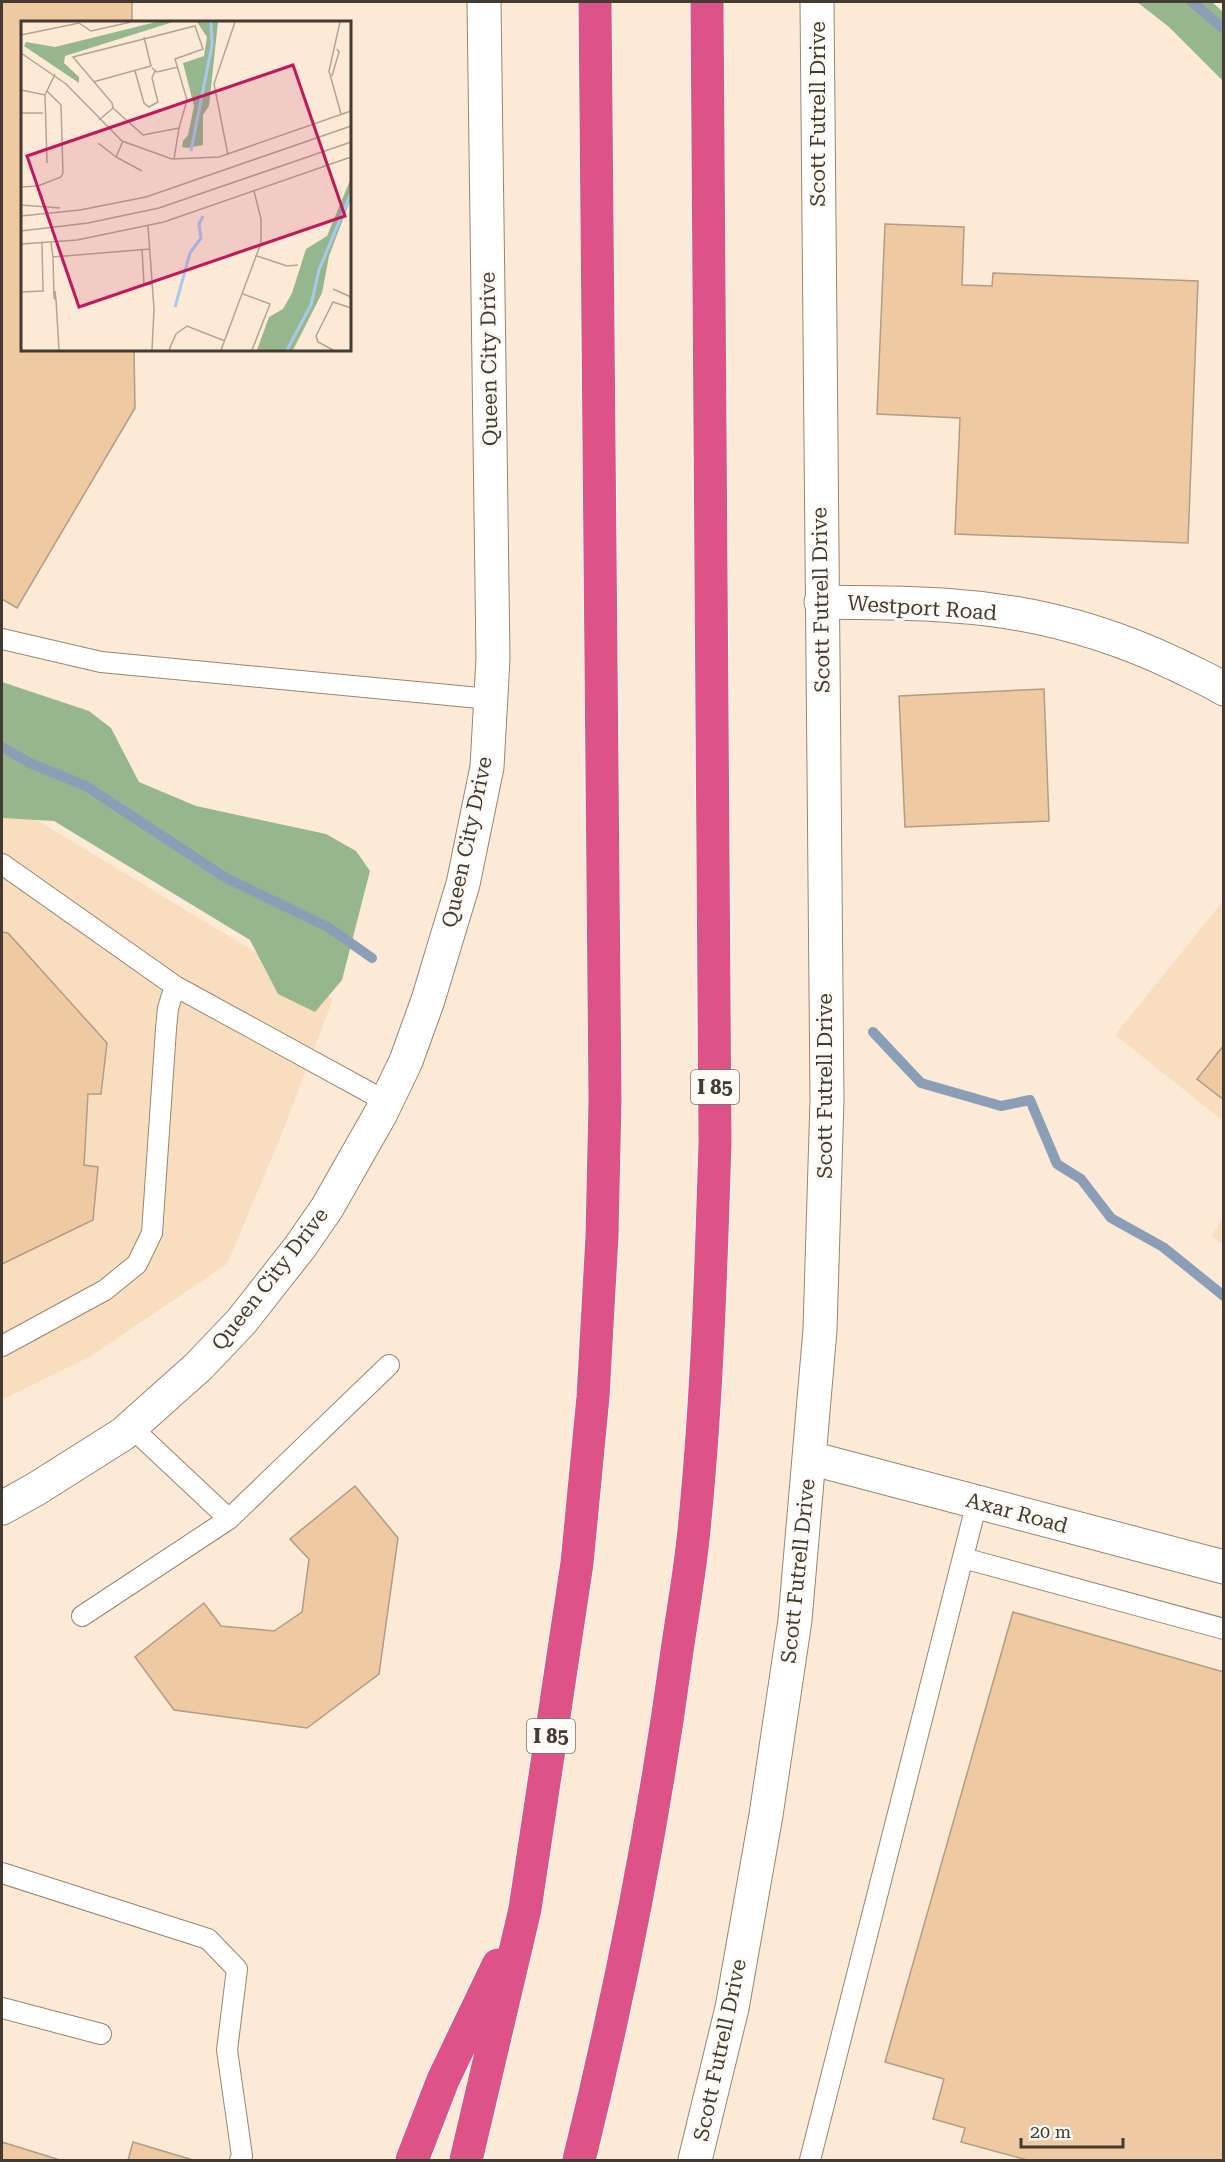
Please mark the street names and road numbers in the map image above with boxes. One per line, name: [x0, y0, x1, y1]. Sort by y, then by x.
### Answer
street label: Scott Futrell Drive: [806, 21, 830, 207]
street label: Queen City Drive: [475, 272, 503, 446]
street label: Scott Futrell Drive: [807, 507, 835, 693]
street label: Westport Road: [846, 591, 998, 625]
street label: Queen City Drive: [437, 754, 497, 930]
street label: Scott Futrell Drive: [813, 993, 837, 1179]
road number: I 85: [691, 1070, 739, 1104]
street label: Queen City Drive: [207, 1203, 333, 1355]
street label: Scott Futrell Drive: [776, 1477, 820, 1665]
street label: Axar Road: [964, 1488, 1071, 1538]
road number: I 85: [527, 1719, 575, 1753]
street label: Scott Futrell Drive: [689, 1957, 751, 2143]

